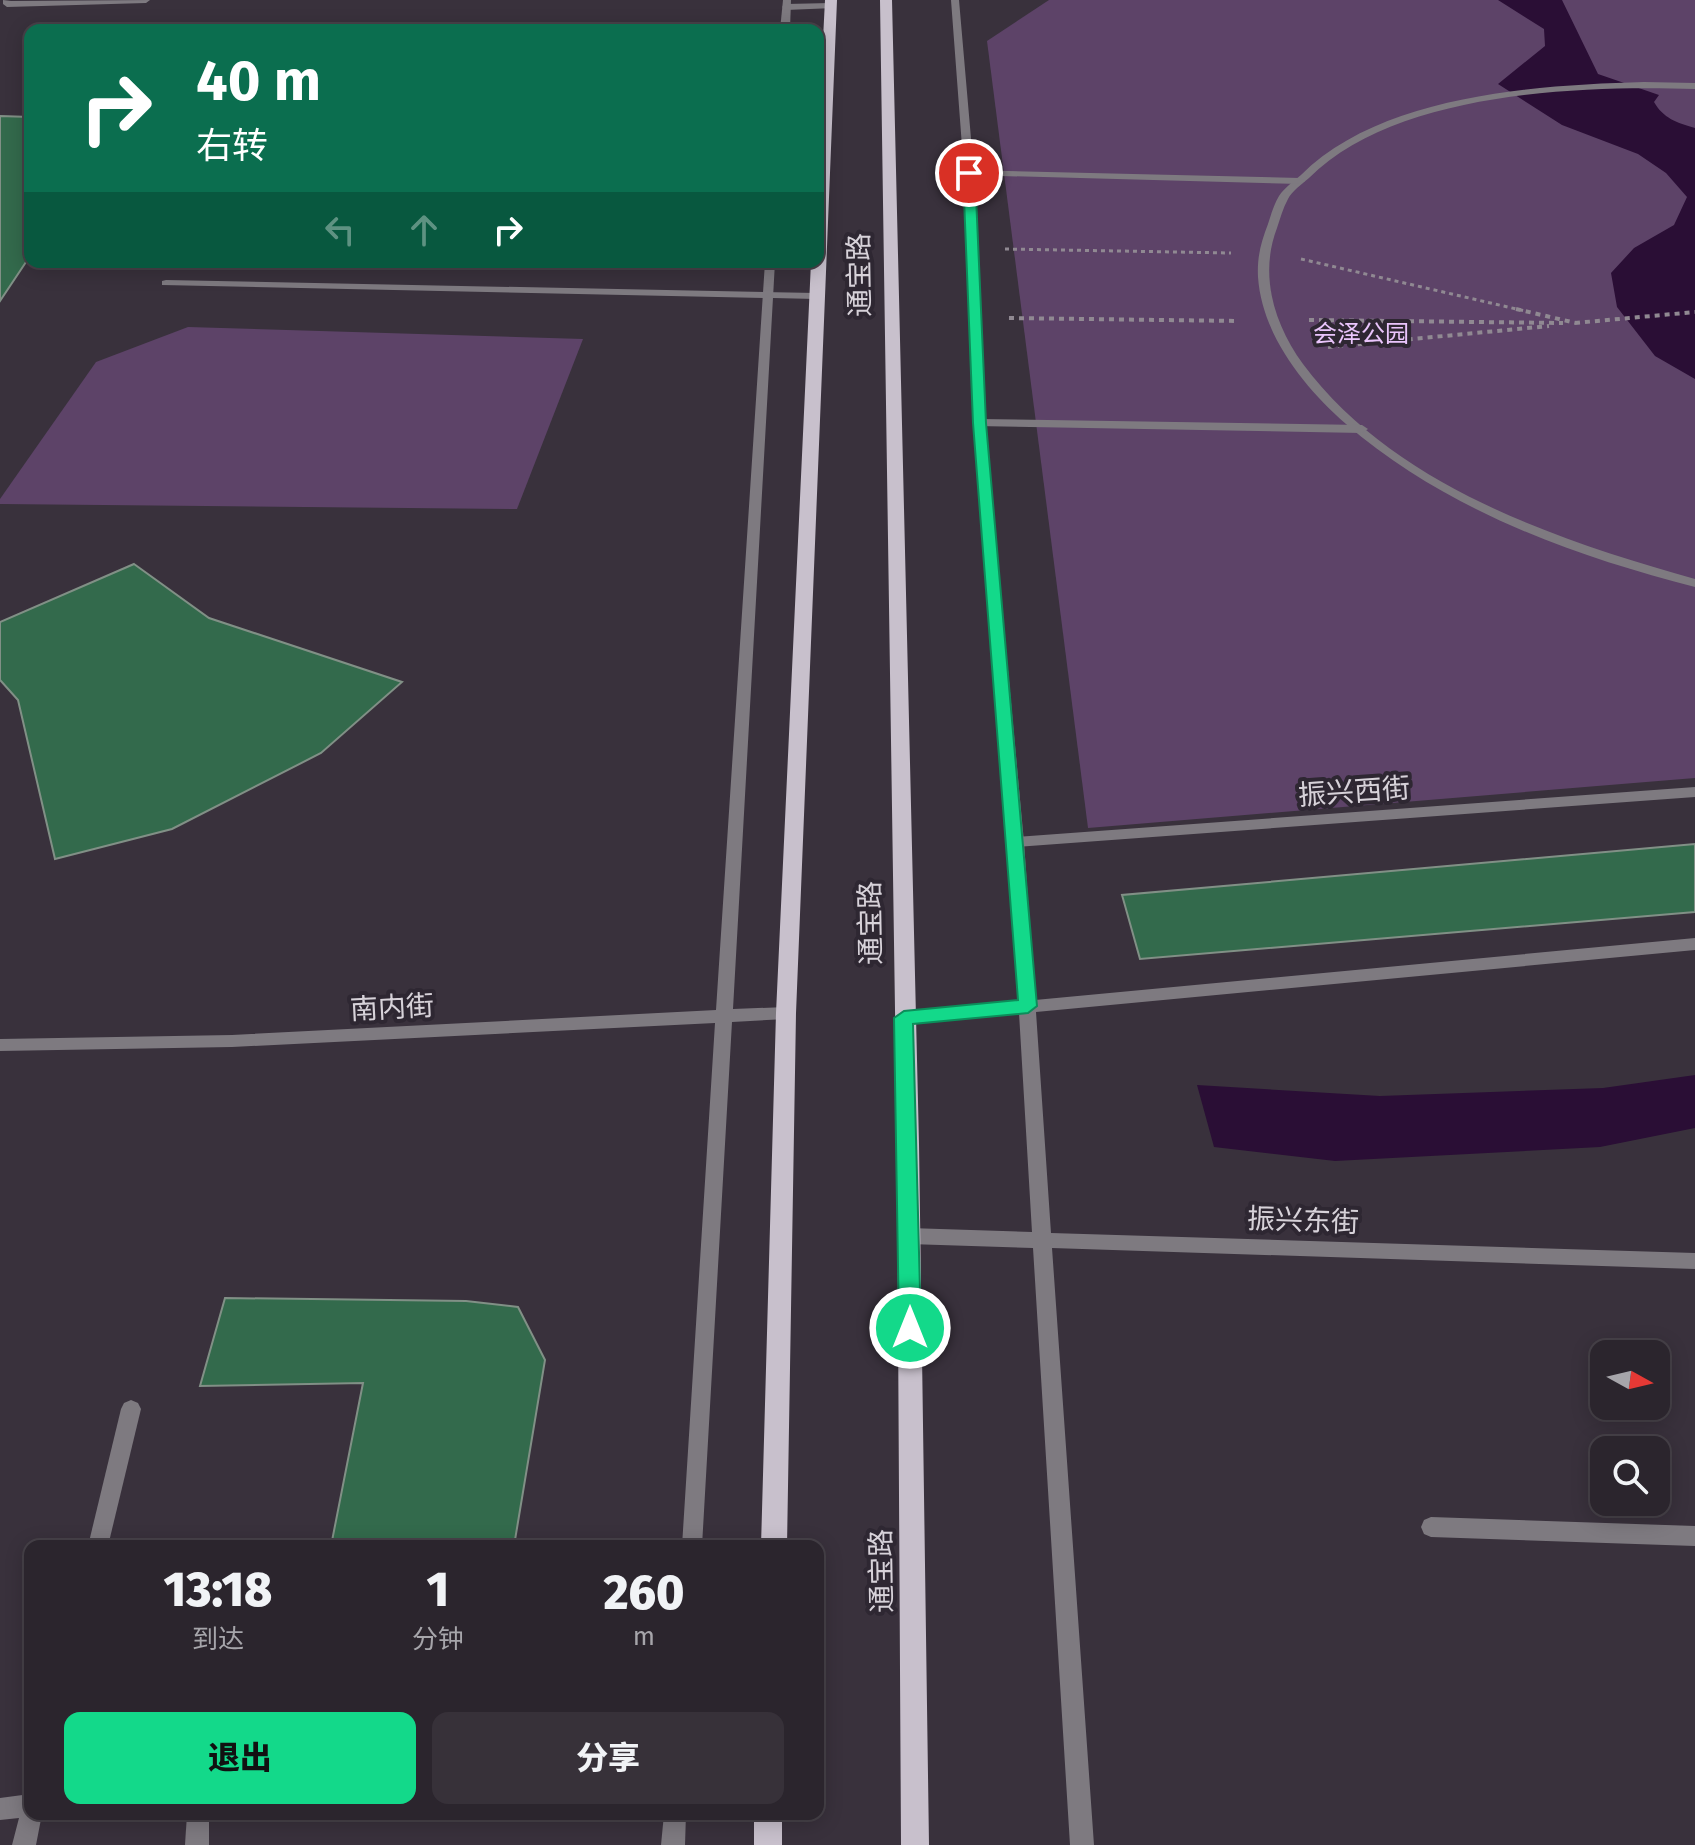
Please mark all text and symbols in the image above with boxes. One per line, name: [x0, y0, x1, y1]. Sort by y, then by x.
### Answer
text: 40 m: [196, 48, 321, 115]
icon: right: [64, 56, 168, 160]
text: 右转: [196, 124, 268, 168]
pin: [935, 139, 1003, 207]
icon: arrive: [947, 151, 991, 195]
icon: left: [318, 208, 362, 252]
icon: ahead: [402, 208, 446, 252]
icon: right: [486, 208, 530, 252]
street label: 通宝路: [842, 233, 877, 317]
park label: 会泽公园: [1313, 320, 1409, 348]
street label: 振兴西街: [1297, 771, 1411, 812]
street label: 通宝路: [853, 881, 888, 965]
street label: 南内街: [349, 989, 435, 1026]
street label: 振兴东街: [1246, 1202, 1360, 1239]
position arrow: [868, 1286, 952, 1370]
north arrow: [1590, 1340, 1670, 1420]
map controls: [1590, 1340, 1670, 1516]
button: search: [1590, 1436, 1670, 1516]
street label: 通宝路: [864, 1529, 899, 1613]
text: 13:18: [163, 1561, 272, 1619]
text: 1: [427, 1561, 449, 1619]
text: 260: [603, 1564, 685, 1622]
text: m: [633, 1621, 655, 1652]
text: 到达: [192, 1624, 244, 1655]
text: 分钟: [412, 1624, 464, 1655]
button: 退出: [64, 1712, 416, 1804]
button: 分享: [432, 1712, 784, 1804]

